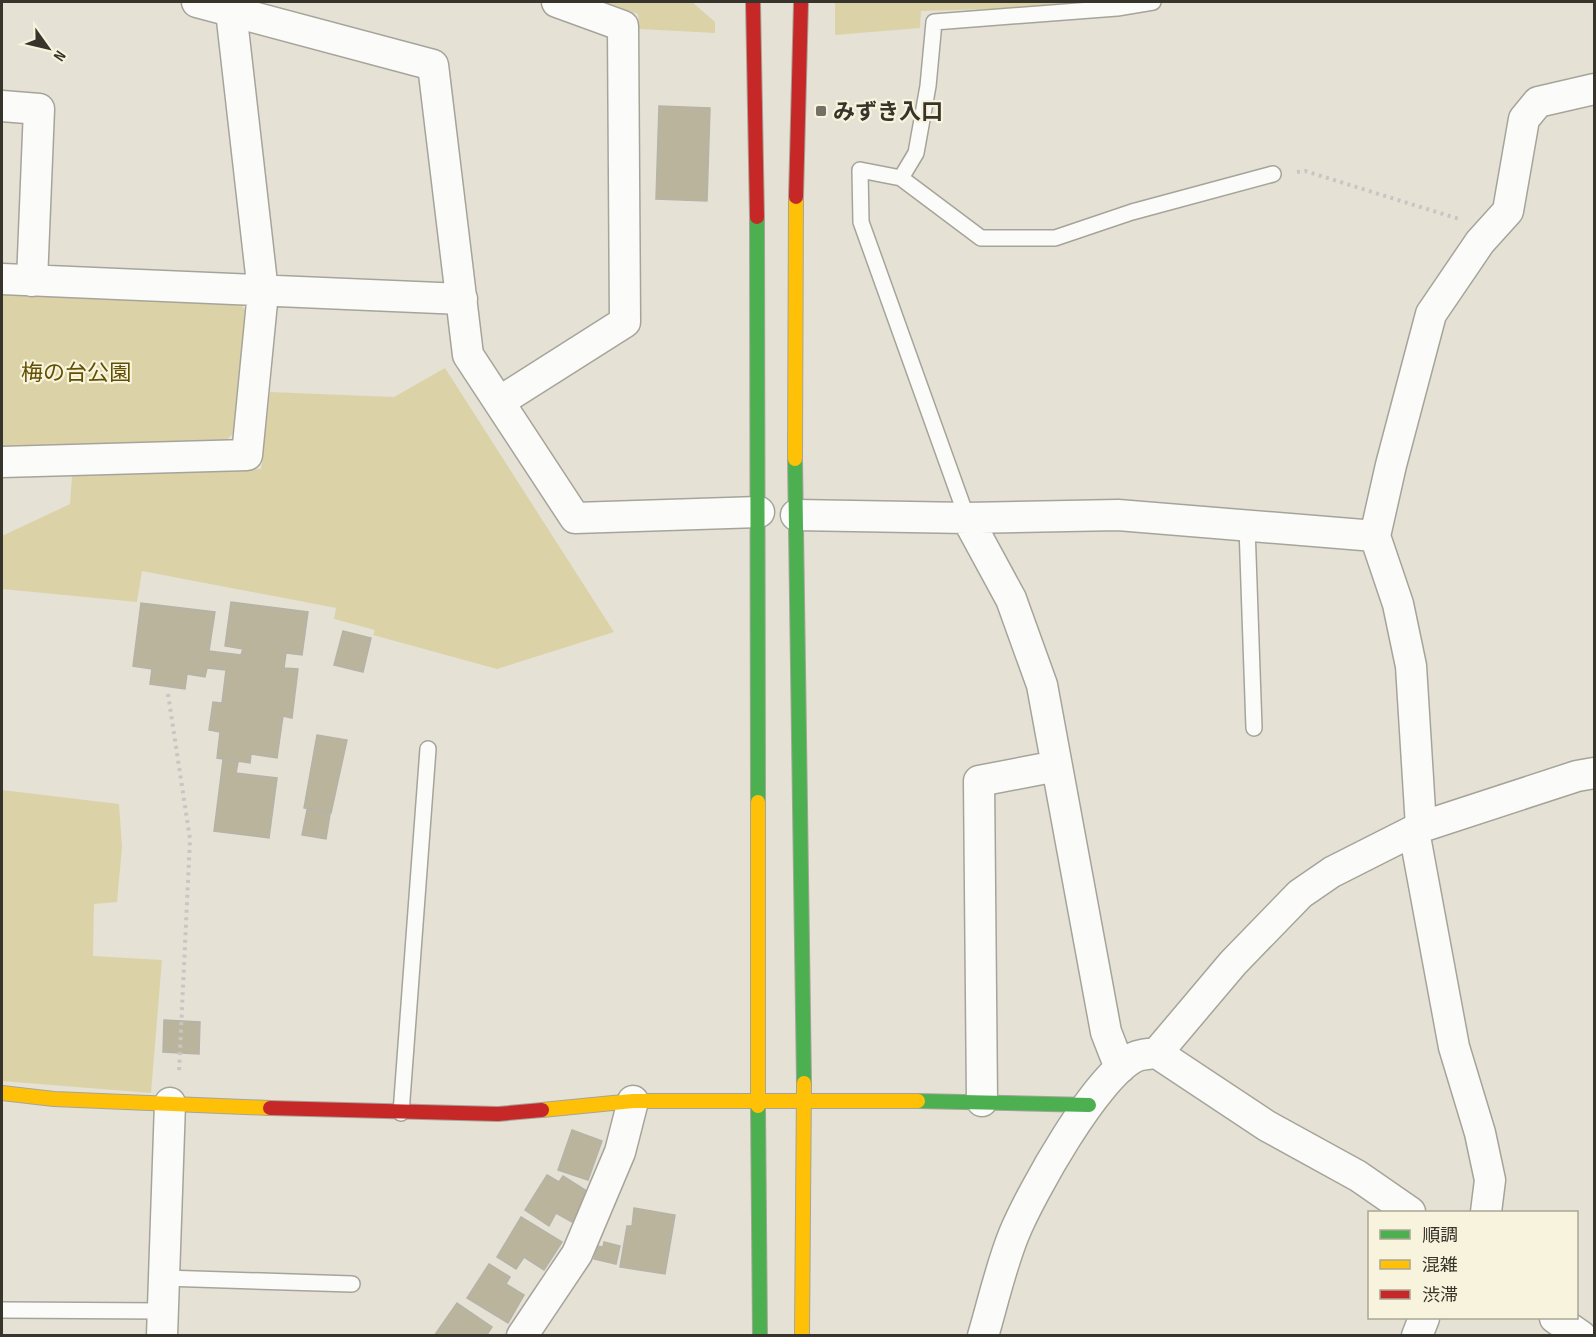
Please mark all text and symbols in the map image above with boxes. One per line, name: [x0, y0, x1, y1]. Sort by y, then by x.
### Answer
north arrow: [18, 18, 78, 78]
text: N: [49, 47, 69, 64]
place label: みずき入口: [833, 99, 943, 126]
marker: みずき入口: [814, 104, 828, 118]
park label: 梅の台公園: [21, 360, 131, 387]
legend: [1368, 1211, 1578, 1319]
text: 順調: [1422, 1225, 1458, 1246]
text: 混雑: [1422, 1255, 1458, 1276]
text: 渋滞: [1422, 1285, 1458, 1306]

